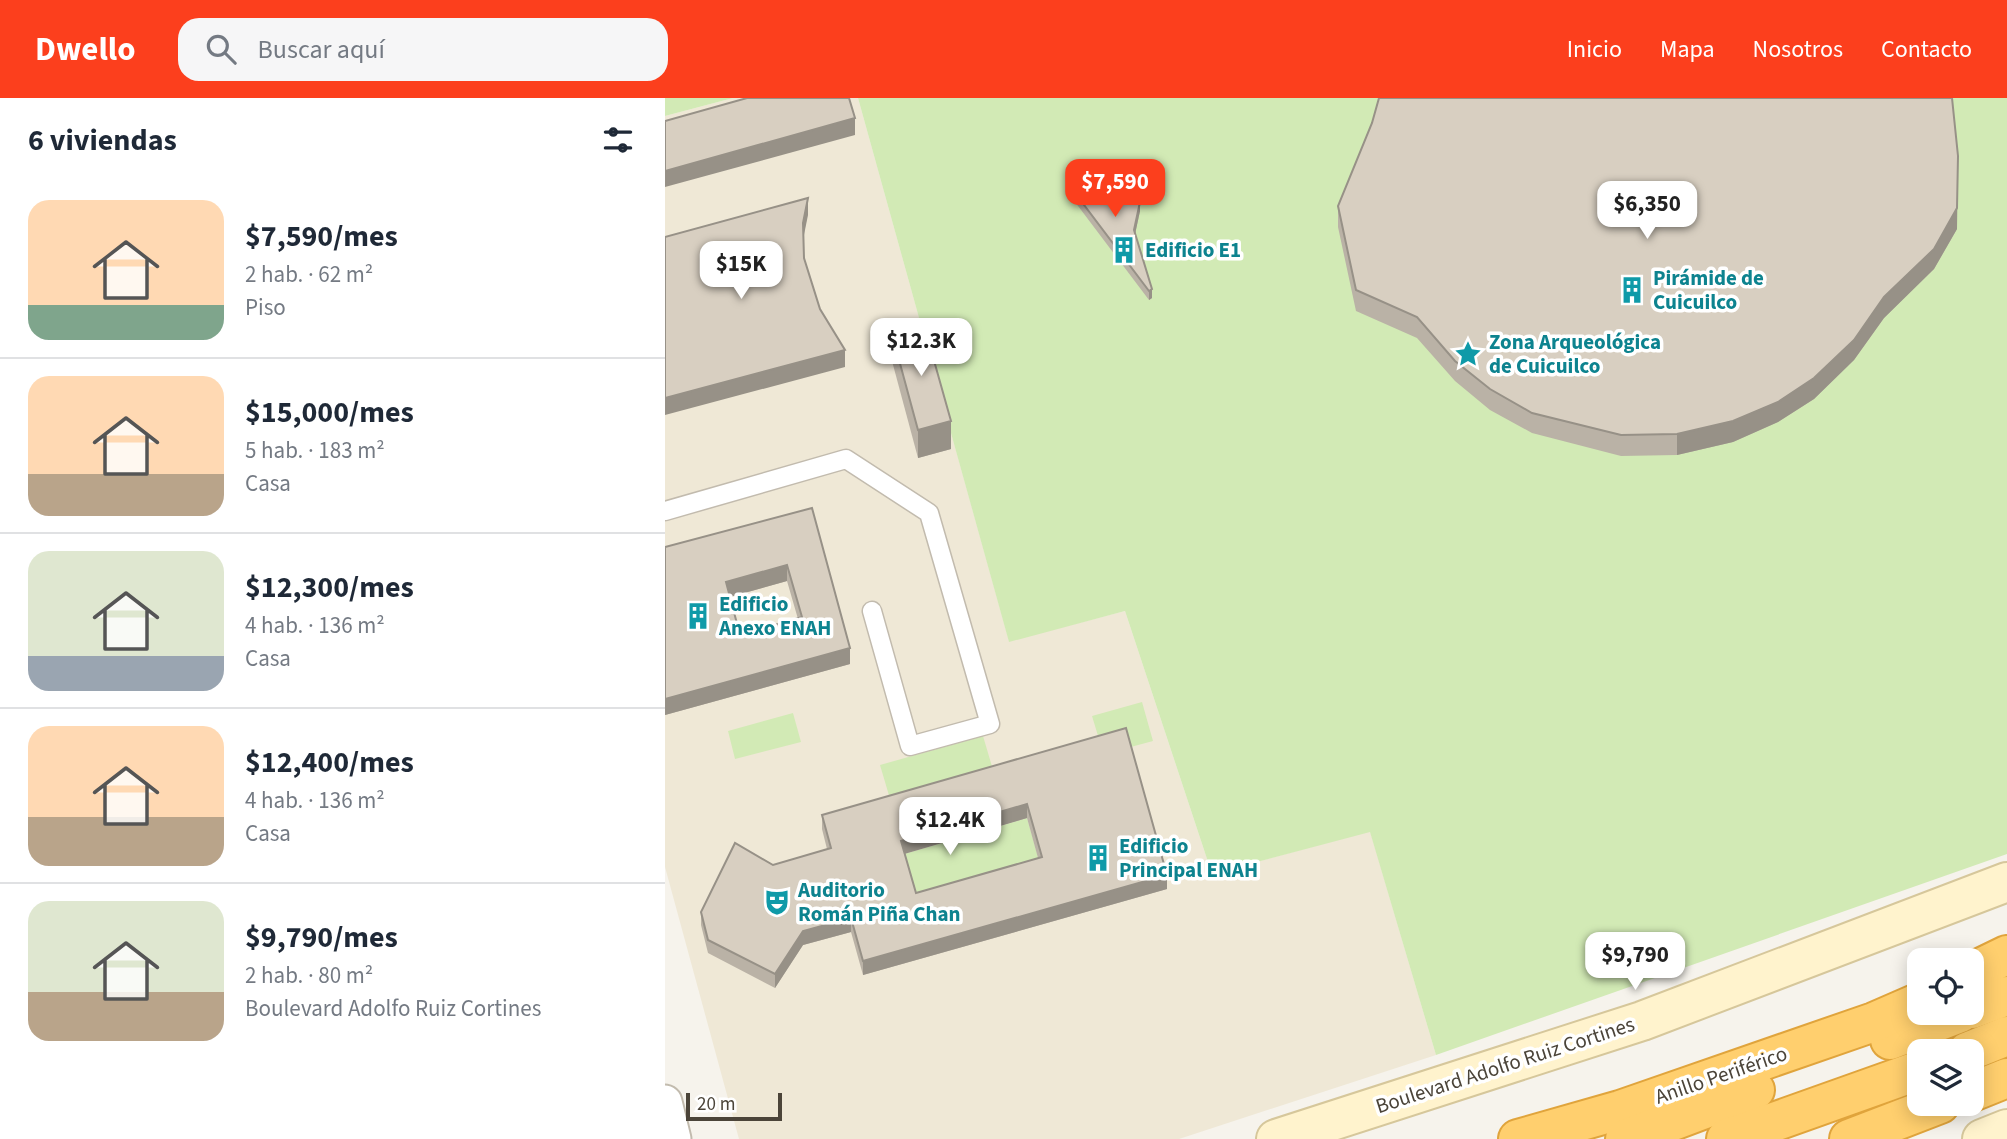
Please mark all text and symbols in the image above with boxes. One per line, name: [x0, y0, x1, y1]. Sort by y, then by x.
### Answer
search box: [178, 18, 668, 81]
text: Dwello: [35, 26, 136, 73]
icon: search: [202, 30, 240, 68]
text: Buscar aquí: [258, 31, 385, 68]
text: Inicio: [1567, 32, 1622, 67]
text: Mapa: [1660, 32, 1715, 67]
text: Nosotros: [1753, 32, 1843, 67]
text: Contacto: [1881, 32, 1972, 67]
text: 6 viviendas: [28, 119, 177, 162]
icon: filters: [599, 121, 637, 159]
pin: $7,590: [1058, 159, 1172, 219]
text: $7,590: [1081, 165, 1149, 198]
pin: $6,350: [1590, 181, 1704, 241]
text: $6,350: [1613, 187, 1681, 220]
text: $7,590/mes: [245, 215, 398, 258]
icon: home: [84, 228, 168, 312]
building icon: Edificio E1: [1109, 235, 1139, 265]
place label: Edificio E1: [1145, 235, 1241, 265]
pin: $15K: [700, 242, 782, 301]
text: $15K: [716, 247, 766, 280]
text: 2 hab. · 62 m²: [245, 258, 373, 291]
place label: Pirámide de Cuicuilco: [1653, 263, 1764, 317]
building icon: Pirámide de Cuicuilco: [1617, 275, 1647, 305]
text: Piso: [245, 291, 286, 324]
pin: $12.3K: [864, 318, 978, 378]
text: $12.3K: [886, 324, 956, 357]
place label: Zona Arqueológica de Cuicuilco: [1489, 327, 1661, 381]
place icon: Zona Arqueológica de Cuicuilco: [1453, 339, 1483, 369]
text: $15,000/mes: [245, 391, 414, 434]
icon: home: [84, 404, 168, 488]
text: 5 hab. · 183 m²: [245, 434, 385, 467]
text: Casa: [245, 467, 291, 500]
text: $12,300/mes: [245, 566, 414, 609]
icon: home: [84, 579, 168, 663]
place label: Edificio Anexo ENAH: [718, 589, 831, 643]
building icon: Edificio Anexo ENAH: [683, 601, 713, 631]
text: 4 hab. · 136 m²: [245, 609, 385, 642]
text: Casa: [245, 642, 291, 675]
text: $12,400/mes: [245, 741, 414, 784]
icon: home: [84, 754, 168, 838]
text: 4 hab. · 136 m²: [245, 784, 385, 817]
pin: $12.4K: [893, 798, 1007, 857]
text: $12.4K: [915, 803, 985, 836]
text: Casa: [245, 817, 291, 850]
place label: Edificio Principal ENAH: [1119, 831, 1258, 885]
building icon: Edificio Principal ENAH: [1083, 843, 1113, 873]
place label: Auditorio Román Piña Chan: [797, 875, 960, 929]
theatre icon: Auditorio Román Piña Chan: [762, 887, 792, 917]
text: $9,790/mes: [245, 916, 398, 959]
icon: home: [84, 929, 168, 1013]
pin: $9,790: [1578, 932, 1692, 992]
text: $9,790: [1601, 938, 1669, 971]
map controls: [1907, 948, 1984, 1116]
button: locate: [1907, 948, 1984, 1025]
text: 2 hab. · 80 m²: [245, 959, 373, 992]
text: Boulevard Adolfo Ruiz Cortines: [245, 992, 541, 1025]
street label: Boulevard Adolfo Ruiz Cortines: [1372, 1009, 1638, 1121]
street label: Anillo Periférico: [1651, 1038, 1791, 1112]
button: layers: [1907, 1039, 1984, 1116]
scale bar: [686, 1090, 782, 1122]
text: 20 m: [697, 1091, 735, 1118]

